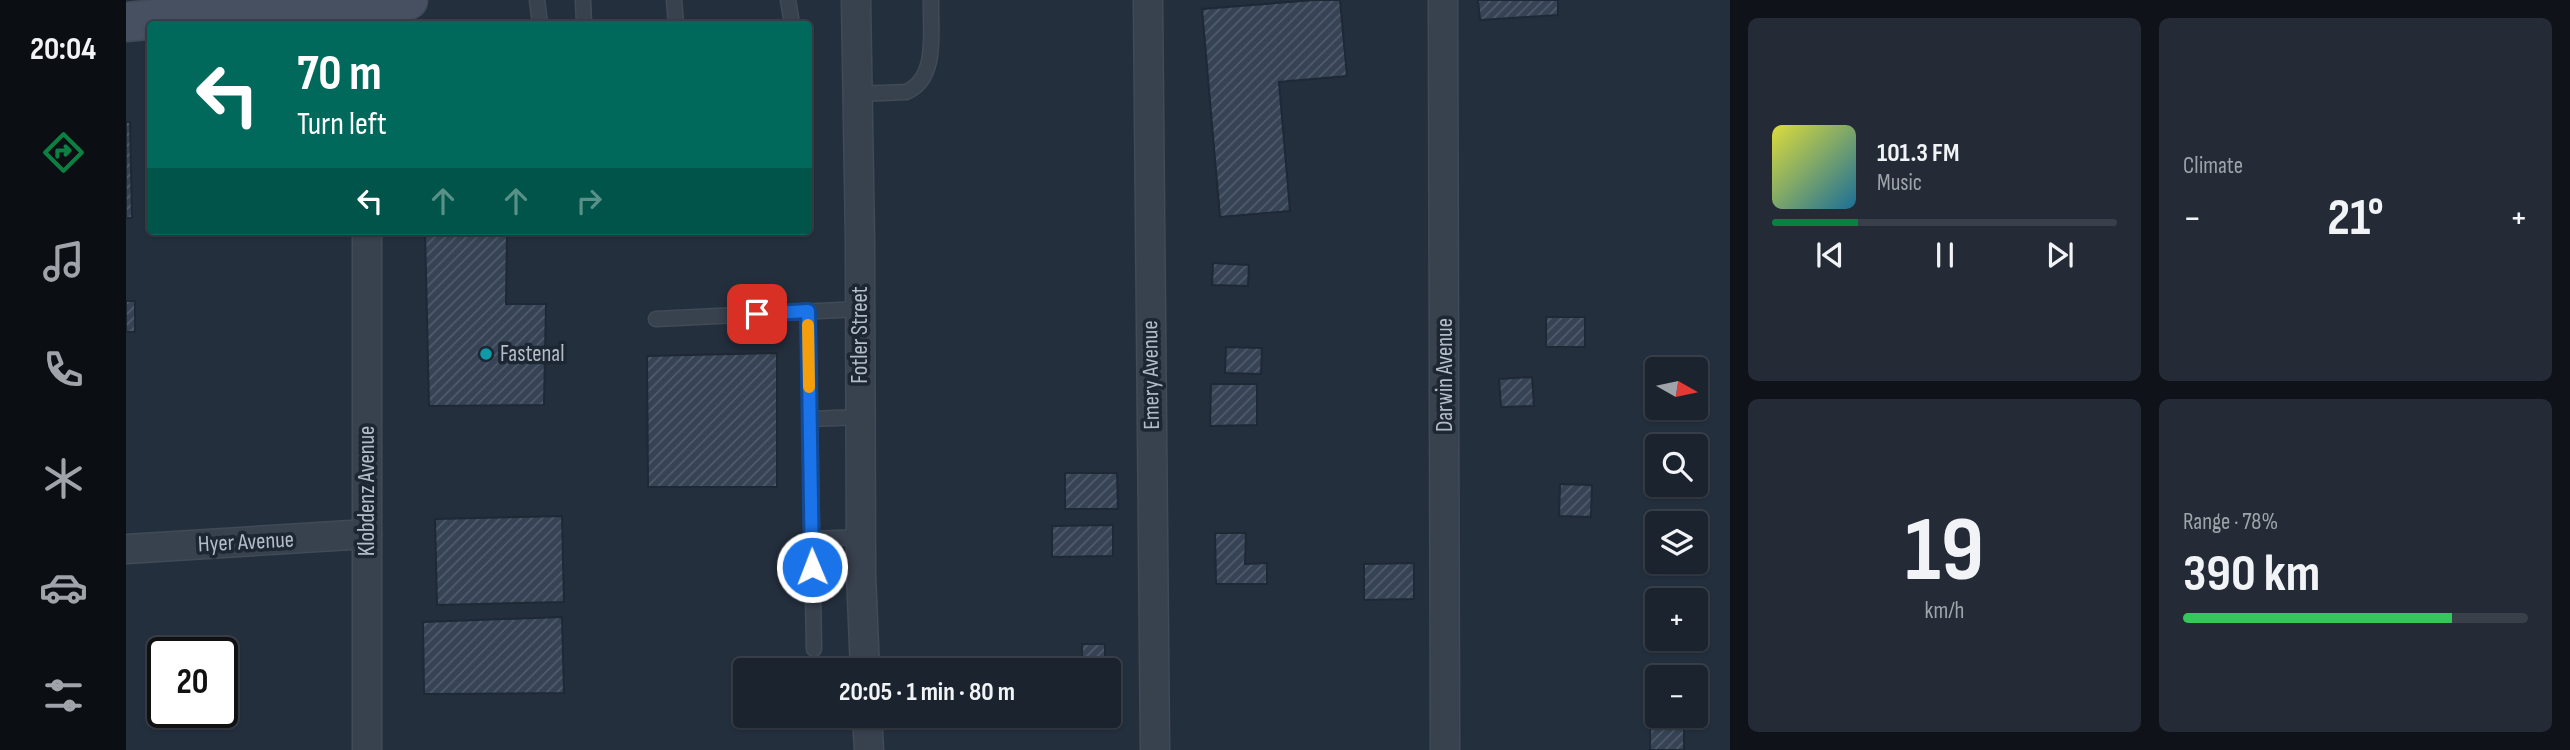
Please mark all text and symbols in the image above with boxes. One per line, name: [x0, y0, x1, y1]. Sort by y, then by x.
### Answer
text: 20:04: [30, 30, 96, 69]
text: 70 m: [297, 45, 382, 104]
icon: left: [182, 49, 273, 140]
text: Turn left: [297, 105, 387, 144]
icon: directions: [39, 128, 88, 177]
text: 101.3 FM: [1877, 138, 1959, 169]
text: Climate: [2183, 152, 2243, 180]
text: Music: [1877, 169, 1922, 197]
icon: left: [351, 182, 389, 220]
icon: ahead: [424, 182, 462, 220]
icon: ahead: [497, 182, 535, 220]
icon: right: [570, 182, 608, 220]
text: 21°: [2327, 187, 2384, 250]
text: −: [2183, 196, 2202, 241]
text: +: [2509, 196, 2528, 241]
icon: previous: [1811, 236, 1849, 274]
icon: pause: [1926, 236, 1964, 274]
icon: next: [2041, 236, 2079, 274]
icon: music: [39, 237, 88, 286]
pin: [727, 284, 787, 344]
street label: Fotler Street: [846, 286, 874, 384]
icon: arrive: [738, 295, 776, 333]
street label: Darwin Avenue: [1431, 318, 1459, 432]
street label: Emery Avenue: [1136, 320, 1166, 430]
place label: Fastenal: [500, 340, 564, 368]
icon: phone: [39, 345, 88, 394]
marker: Fastenal: [478, 346, 494, 362]
north arrow: [1645, 357, 1708, 420]
map controls: [1645, 357, 1708, 728]
street label: Klobdenz Avenue: [353, 426, 381, 556]
button: search: [1645, 434, 1708, 497]
icon: climate: [39, 454, 88, 503]
text: 19: [1905, 497, 1984, 606]
text: Range · 78%: [2183, 508, 2278, 536]
button: layers: [1645, 511, 1708, 574]
street label: Hyer Avenue: [197, 526, 295, 558]
position arrow: [775, 530, 849, 604]
text: 390 km: [2183, 543, 2320, 606]
icon: car: [39, 563, 88, 612]
button: +: [1645, 588, 1708, 651]
text: km/h: [1925, 597, 1964, 625]
speed limit sign: 20: [147, 637, 238, 728]
button: −: [1645, 665, 1708, 728]
icon: filters: [39, 671, 88, 720]
text: 20:05 · 1 min · 80 m: [839, 677, 1015, 708]

